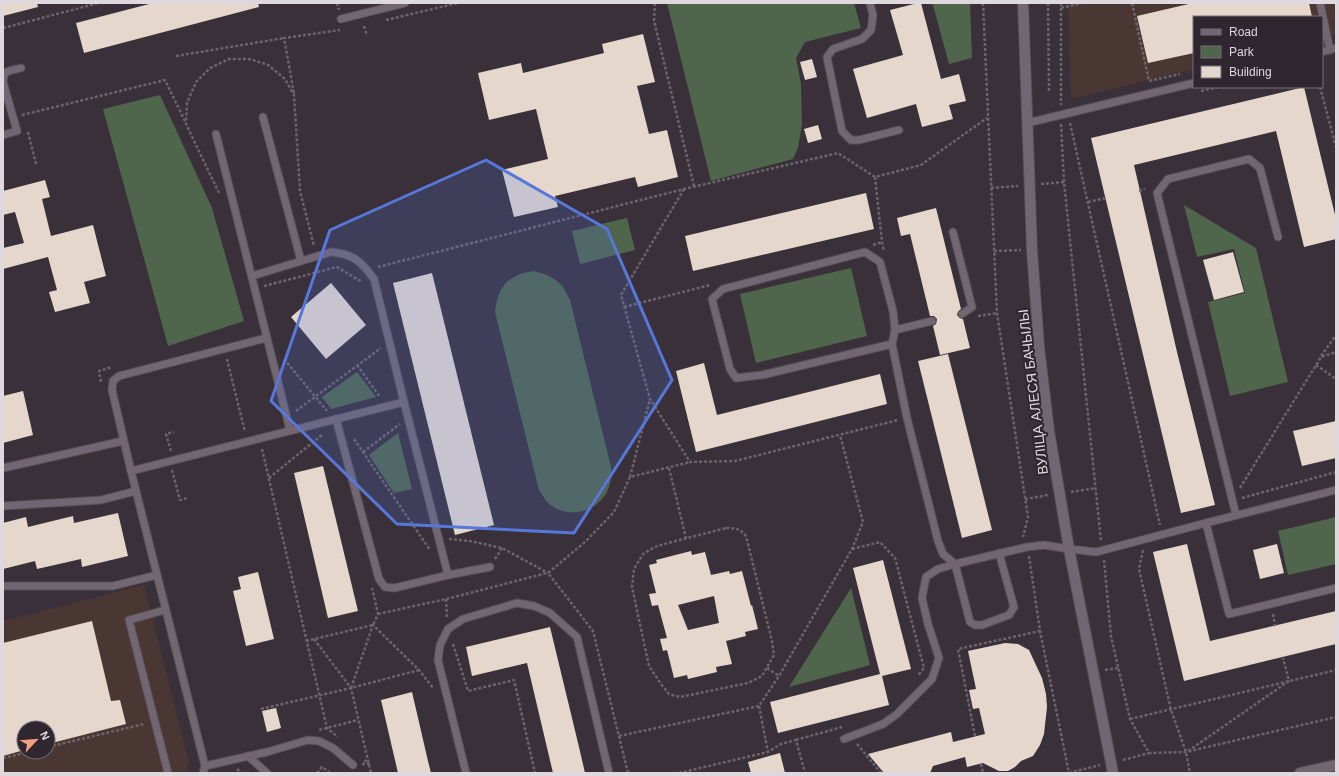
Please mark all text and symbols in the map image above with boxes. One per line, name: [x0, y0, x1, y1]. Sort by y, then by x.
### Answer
legend: [1193, 16, 1323, 88]
text: Road: [1229, 25, 1258, 39]
text: Park: [1229, 45, 1255, 59]
text: Building: [1229, 65, 1272, 79]
street label: ВУЛІЦА АЛЕСЯ БАЧЫЛЫ: [1015, 308, 1051, 476]
north arrow: [16, 720, 56, 760]
text: N: [38, 729, 52, 742]

